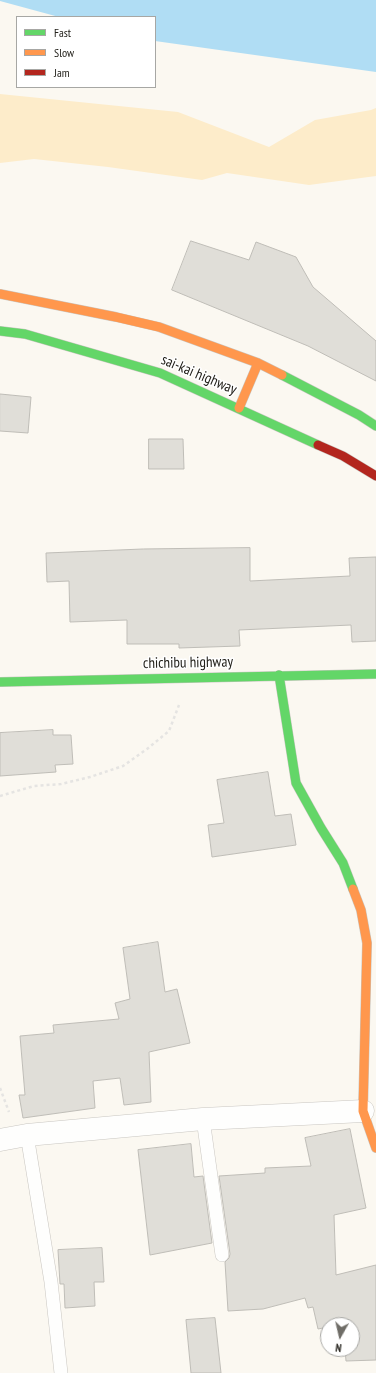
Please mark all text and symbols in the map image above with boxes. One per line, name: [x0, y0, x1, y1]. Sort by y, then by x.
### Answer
legend: [16, 16, 156, 88]
text: Fast: [54, 25, 71, 40]
text: Slow: [54, 45, 74, 60]
text: Jam: [54, 65, 70, 80]
street label: sai-kai highway: [158, 351, 240, 399]
street label: chichibu highway: [143, 653, 233, 673]
north arrow: [320, 1317, 360, 1357]
text: N: [335, 1341, 342, 1355]

